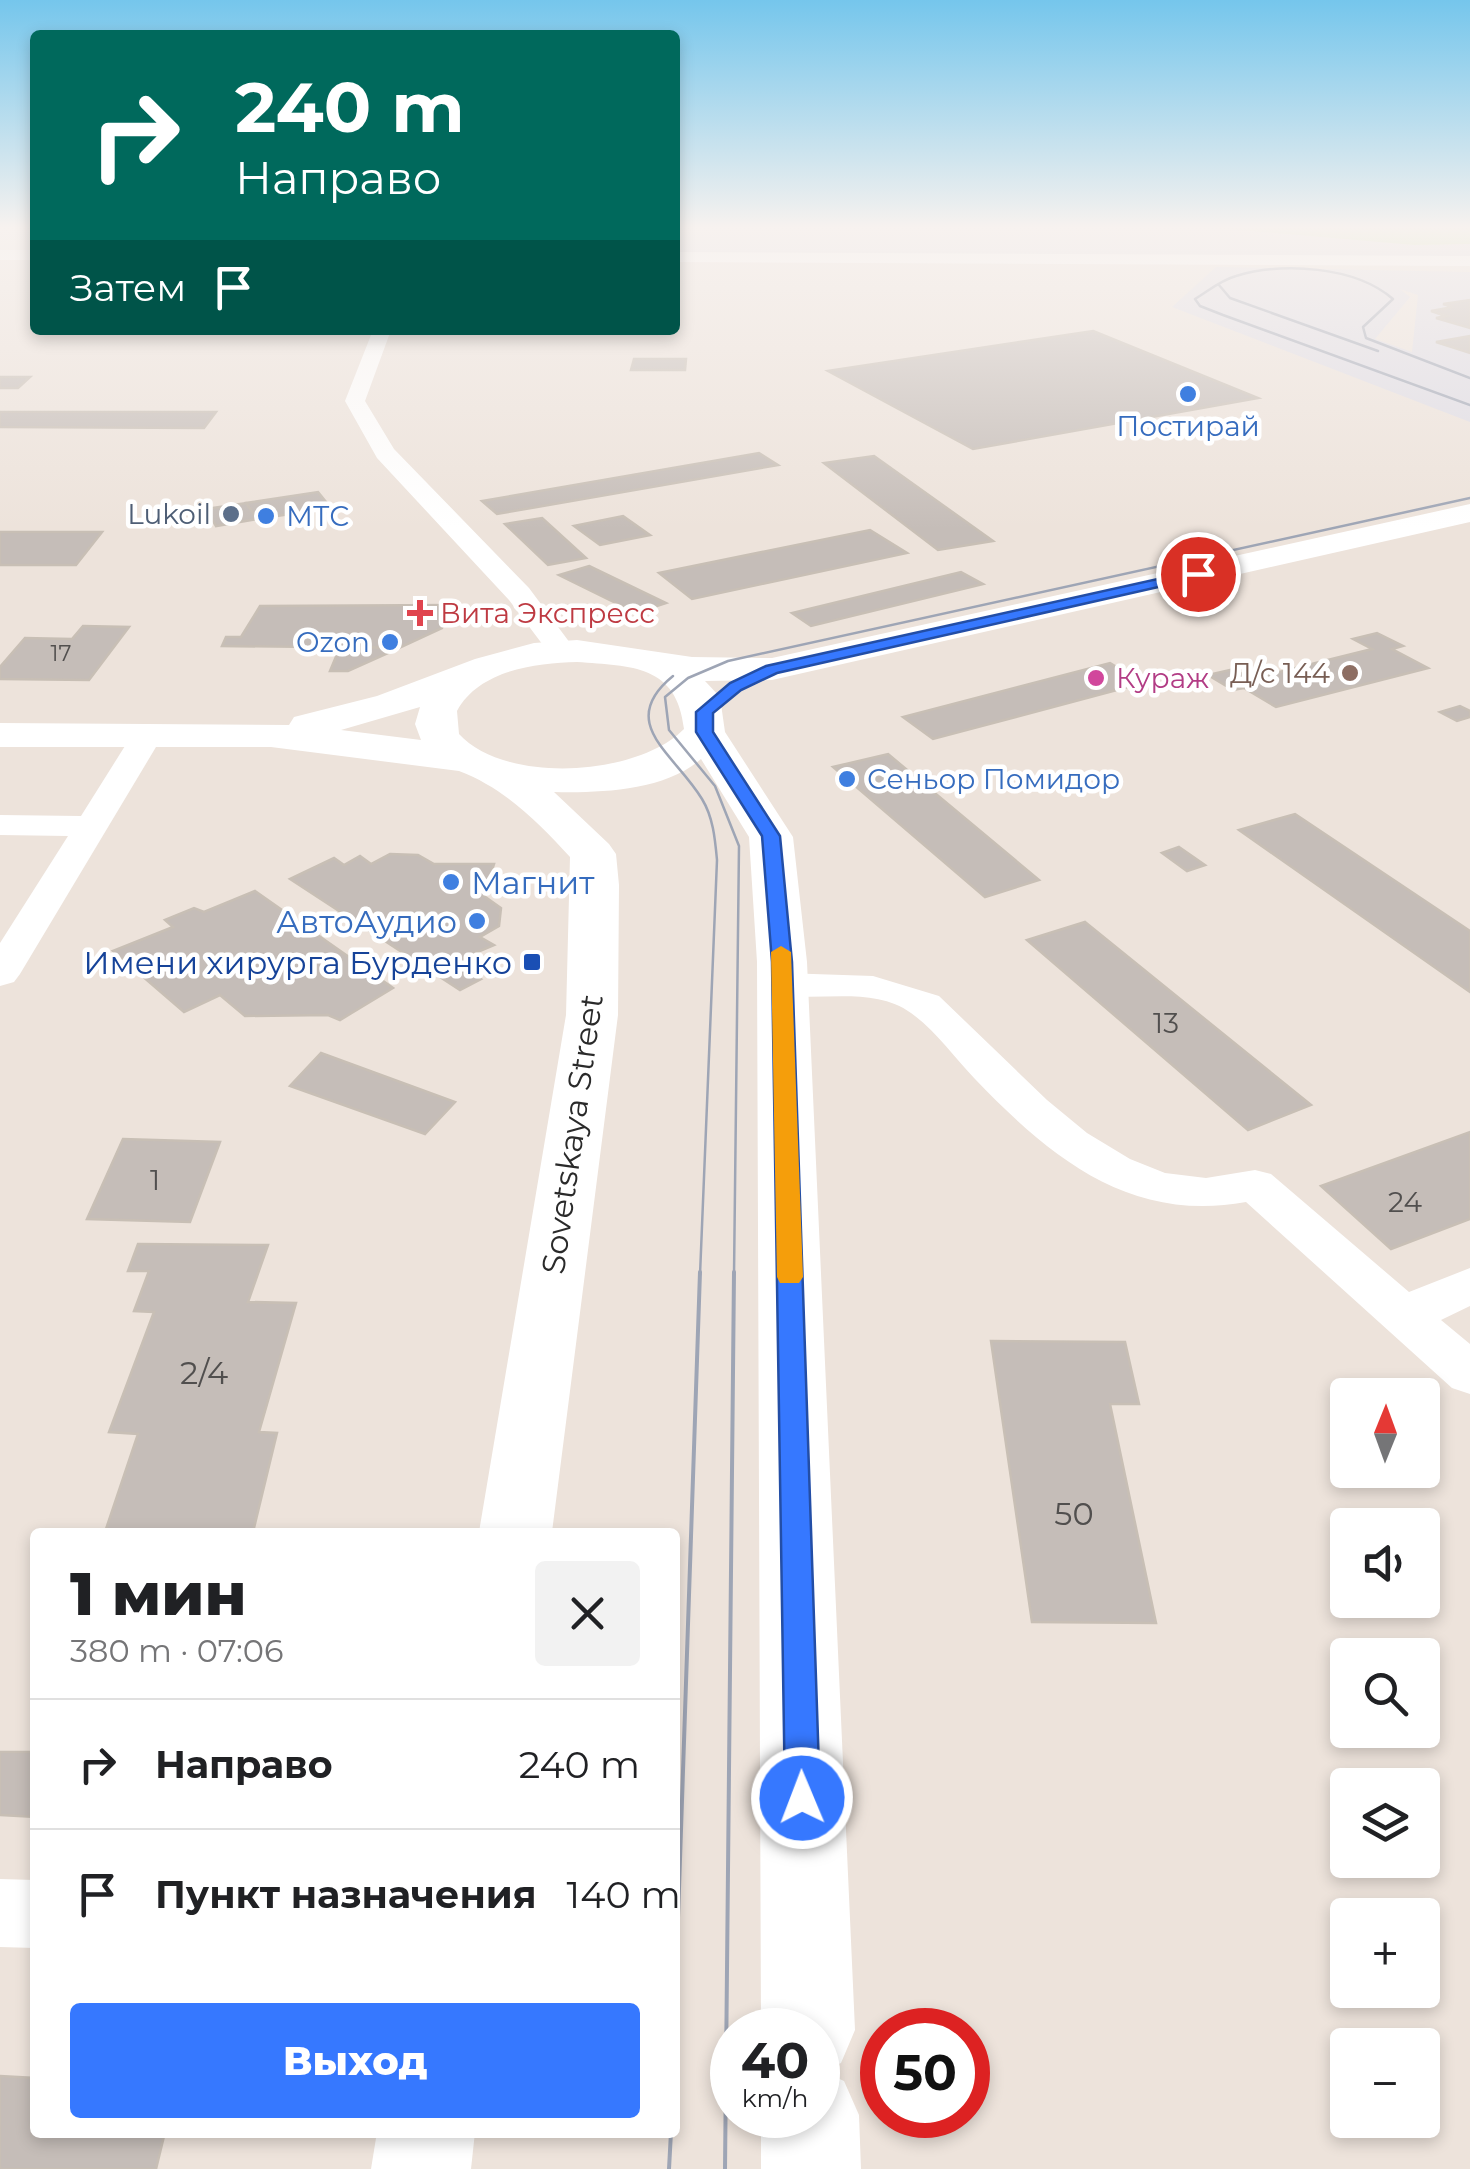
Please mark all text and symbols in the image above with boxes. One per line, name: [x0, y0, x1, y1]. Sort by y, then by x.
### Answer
text: 240 m: [235, 64, 465, 150]
icon: right: [70, 70, 200, 200]
text: Направо: [235, 150, 441, 205]
icon: arrive: [206, 260, 261, 315]
text: Затем: [70, 264, 186, 311]
marker: Постирай: [1177, 383, 1199, 405]
place label: Постирай: [1116, 409, 1260, 443]
place label: Lukoil: [127, 497, 211, 531]
place label: МТС: [286, 499, 349, 533]
marker: Lukoil: [220, 503, 242, 525]
marker: МТС: [255, 505, 277, 527]
pin: [1156, 532, 1241, 617]
icon: arrive: [1171, 547, 1226, 602]
place label: Вита Экспресс: [440, 596, 655, 630]
marker: Вита Экспресс: [409, 602, 431, 624]
place label: Ozon: [296, 625, 370, 659]
marker: Ozon: [379, 631, 401, 653]
house number: 17: [51, 640, 71, 667]
place label: Д/с 144: [1230, 656, 1330, 690]
place label: Кураж: [1116, 661, 1209, 695]
marker: Д/с 144: [1339, 662, 1361, 684]
marker: Кураж: [1085, 667, 1107, 689]
place label: Сеньор Помидор: [867, 762, 1120, 796]
marker: Сеньор Помидор: [836, 768, 858, 790]
place label: Магнит: [471, 863, 595, 902]
marker: Магнит: [440, 871, 462, 893]
place label: АвтоАудио: [276, 902, 457, 941]
marker: АвтоАудио: [466, 910, 488, 932]
place label: Имени хирурга Бурденко: [83, 943, 512, 982]
marker: Имени хирурга Бурденко: [521, 951, 543, 973]
street label: Sovetskaya Street: [533, 992, 611, 1276]
house number: 13: [1153, 1006, 1179, 1040]
house number: 1: [150, 1163, 160, 1197]
house number: 24: [1388, 1185, 1422, 1219]
house number: 2/4: [180, 1353, 228, 1392]
north arrow: [1330, 1378, 1440, 1488]
map controls: [1330, 1378, 1440, 2138]
house number: 50: [1054, 1494, 1094, 1533]
button: sound: [1330, 1508, 1440, 1618]
text: 1 мин: [70, 1557, 247, 1630]
button: close: [535, 1561, 640, 1666]
text: 380 m · 07:06: [70, 1631, 283, 1670]
button: search: [1330, 1638, 1440, 1748]
icon: right: [70, 1737, 125, 1792]
text: Направо: [155, 1741, 333, 1788]
text: 240 m: [519, 1741, 640, 1788]
position arrow: [750, 1746, 854, 1850]
button: layers: [1330, 1768, 1440, 1878]
icon: arrive: [70, 1867, 125, 1922]
text: Пункт назначения: [155, 1871, 537, 1918]
text: 140 m: [567, 1871, 681, 1918]
button: +: [1330, 1898, 1440, 2008]
button: Выход: [70, 2003, 640, 2118]
speed limit sign: 50: [860, 2008, 990, 2138]
button: −: [1330, 2028, 1440, 2138]
text: 40: [741, 2030, 809, 2091]
text: km/h: [742, 2083, 808, 2113]

